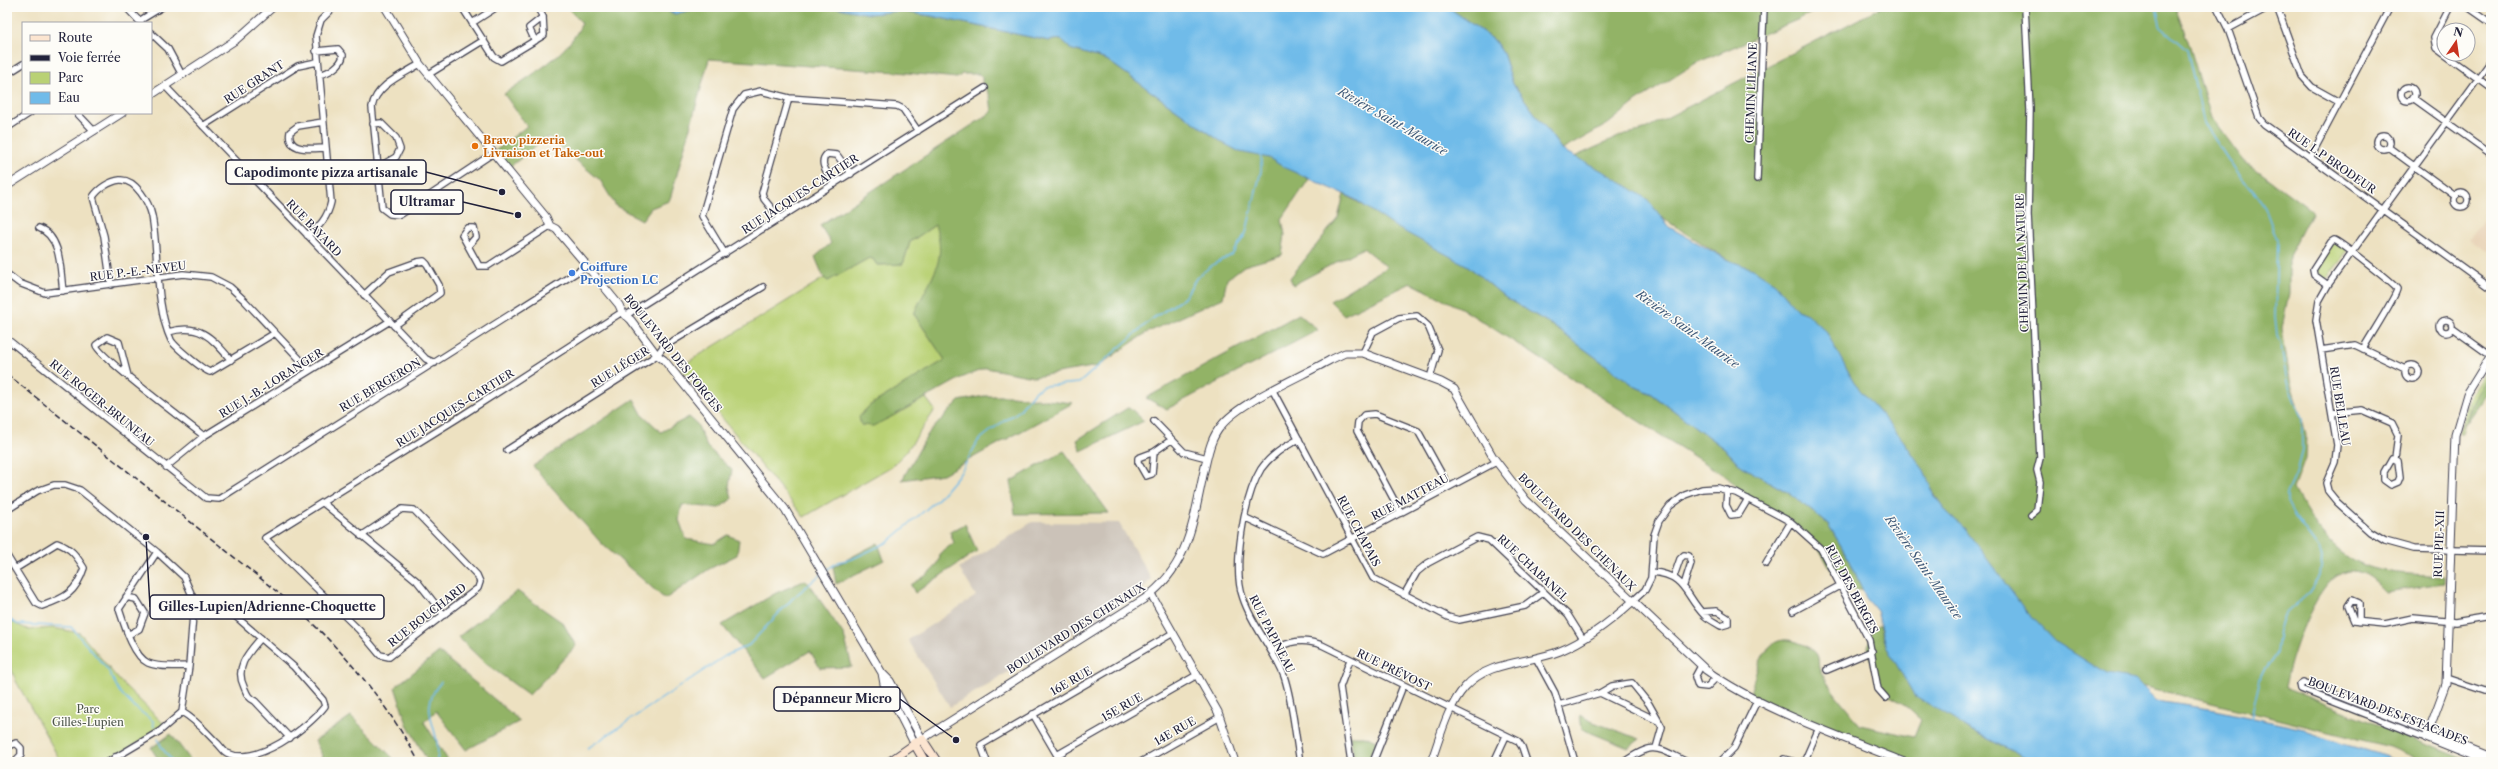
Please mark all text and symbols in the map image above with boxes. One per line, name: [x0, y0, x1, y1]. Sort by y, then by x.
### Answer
legend: [22, 22, 152, 114]
north arrow: [2436, 22, 2476, 62]
text: N: [2452, 24, 2465, 40]
text: Route: [58, 30, 93, 45]
street label: CHEMIN LILIANE: [1742, 42, 1760, 143]
text: Voie ferrée: [57, 50, 121, 65]
street label: RUE GRANT: [221, 57, 287, 107]
text: Parc: [58, 70, 83, 85]
water label: Rivière Saint-Maurice: [1335, 83, 1451, 159]
text: Eau: [58, 90, 81, 105]
street label: RUE L.P BRODEUR: [2285, 125, 2380, 197]
place label: Bravo pizzeria Livraison et Take-out: [483, 133, 604, 160]
marker: Bravo pizzeria Livraison et Take-out: [470, 141, 480, 151]
street label: RUE JACQUES-CARTIER: [739, 150, 862, 237]
callout: Capodimonte pizza artisanale: [226, 160, 426, 184]
text: Capodimonte pizza artisanale: [234, 165, 418, 180]
callout: Ultramar: [391, 190, 463, 214]
street label: CHEMIN DE LA NATURE: [2013, 193, 2031, 333]
text: Ultramar: [399, 194, 455, 209]
street label: RUE BAYARD: [283, 197, 345, 259]
street label: RUE P.-E.-NEVEU: [89, 258, 188, 284]
place label: Coiffure Projection LC: [580, 260, 658, 287]
marker: Coiffure Projection LC: [567, 268, 577, 278]
water label: Rivière Saint-Maurice: [1633, 286, 1743, 372]
street label: BOULEVARD DES FORGES: [621, 291, 725, 415]
street label: RUE LÉGER: [588, 343, 653, 390]
street label: RUE J.-B.-LORANGER: [216, 345, 326, 421]
street label: RUE BERGERON: [337, 355, 423, 415]
street label: RUE ROGER-BRUNEAU: [47, 357, 157, 450]
street label: RUE JACQUES-CARTIER: [393, 365, 517, 450]
street label: RUE BELLEAU: [2327, 365, 2353, 447]
street label: RUE MATTEAU: [1369, 470, 1452, 523]
street label: BOULEVARD DES CHENAUX: [1515, 470, 1639, 594]
street label: RUE CHAPAIS: [1334, 493, 1384, 569]
street label: RUE PIE-XII: [2431, 510, 2447, 578]
water label: Rivière Saint-Maurice: [1882, 511, 1966, 623]
street label: RUE CHABANEL: [1494, 531, 1572, 605]
street label: RUE DES BERGES: [1823, 542, 1881, 636]
street label: BOULEVARD DES CHENAUX: [1004, 579, 1148, 676]
street label: RUE BOUCHARD: [385, 580, 469, 650]
street label: RUE PAPINEAU: [1246, 593, 1298, 676]
callout: Gilles-Lupien/Adrienne-Choquette: [150, 595, 384, 619]
text: Gilles-Lupien/Adrienne-Choquette: [158, 599, 376, 614]
street label: RUE PRÉVOST: [1354, 646, 1434, 694]
street label: 16E RUE: [1048, 663, 1095, 698]
street label: BOULEVARD DES ESTACADES: [2306, 674, 2470, 748]
callout: Dépanneur Micro: [774, 687, 900, 711]
street label: 15E RUE: [1099, 689, 1145, 724]
text: Dépanneur Micro: [782, 691, 892, 706]
park label: Parc Gilles-Lupien: [52, 702, 124, 729]
street label: 14E RUE: [1152, 713, 1199, 748]

